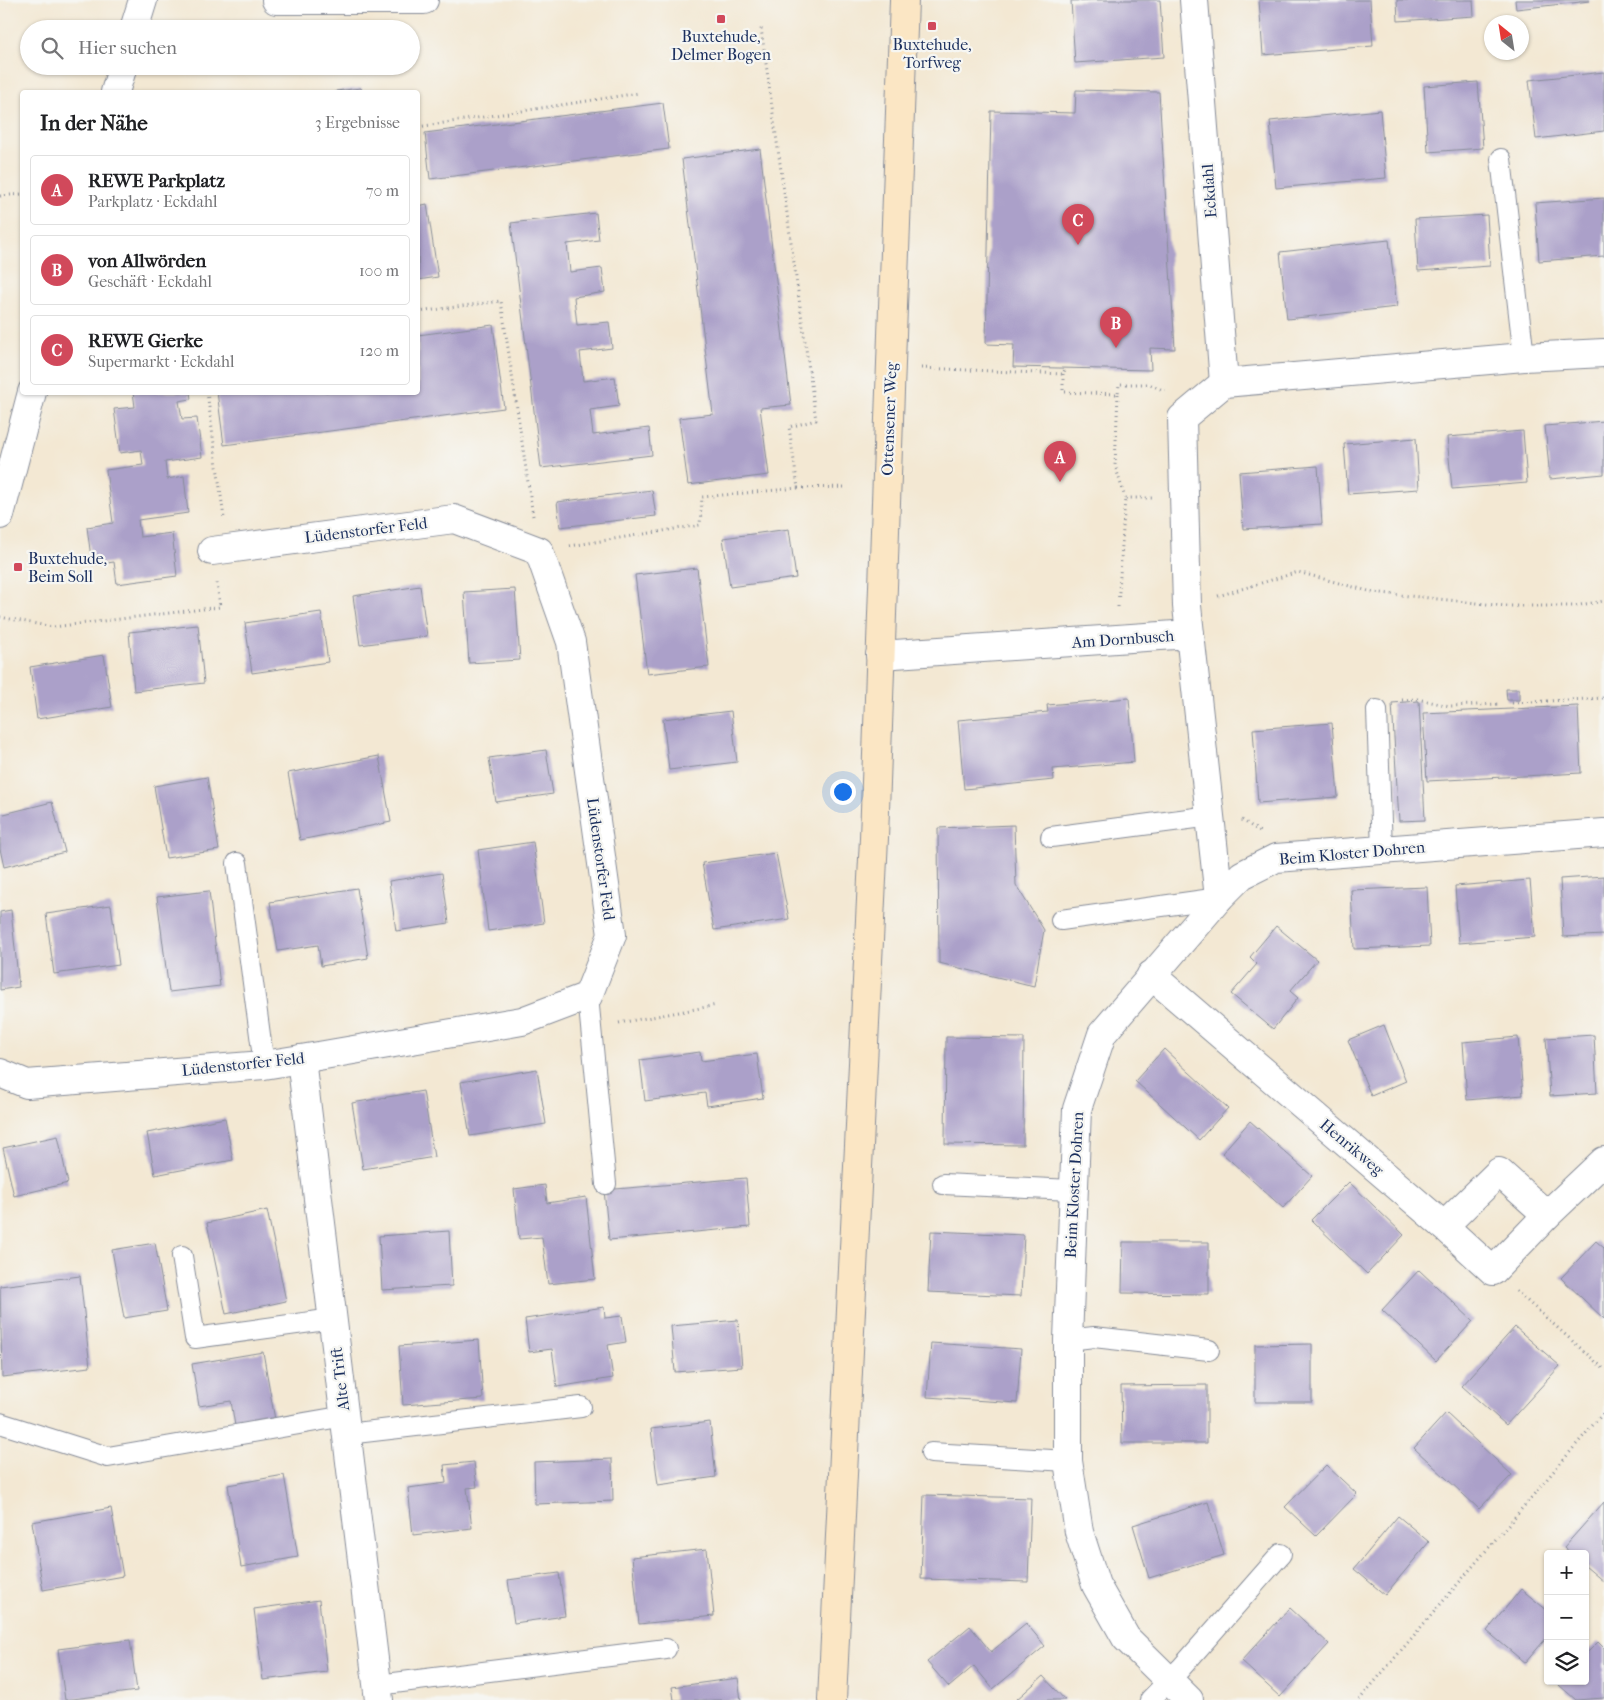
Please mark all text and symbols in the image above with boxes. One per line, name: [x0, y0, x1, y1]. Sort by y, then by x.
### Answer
marker: Buxtehude, Delmer Bogen: [715, 13, 727, 25]
north arrow: [1484, 15, 1529, 60]
search box: [20, 20, 420, 75]
marker: Buxtehude, Torfweg: [926, 20, 938, 32]
place label: Buxtehude, Delmer Bogen: [671, 27, 772, 64]
icon: search: [38, 34, 66, 62]
place label: Buxtehude, Torfweg: [892, 35, 972, 72]
text: Hier suchen: [78, 37, 177, 59]
text: In der Nähe: [40, 111, 148, 135]
text: 3 Ergebnisse: [315, 113, 400, 132]
street label: Eckdahl: [1198, 163, 1220, 219]
text: REWE Parkplatz: [88, 170, 225, 192]
text: A: [52, 181, 62, 200]
text: 70 m: [366, 181, 399, 200]
text: Parkplatz · Eckdahl: [88, 192, 217, 211]
pin: C: [1062, 204, 1094, 245]
text: von Allwörden: [88, 250, 206, 272]
text: B: [52, 261, 62, 280]
text: 100 m: [359, 261, 399, 280]
text: Geschäft · Eckdahl: [88, 272, 212, 291]
pin: B: [1100, 307, 1132, 348]
text: REWE Gierke: [88, 330, 203, 352]
text: C: [52, 341, 62, 360]
text: 120 m: [360, 341, 399, 360]
text: Supermarkt · Eckdahl: [88, 352, 234, 371]
street label: Ottensener Weg: [878, 361, 900, 476]
pin: A: [1044, 441, 1076, 482]
street label: Lüdenstorfer Feld: [304, 513, 429, 547]
place label: Buxtehude, Beim Soll: [28, 549, 107, 586]
marker: Buxtehude, Beim Soll: [12, 561, 24, 573]
street label: Am Dornbusch: [1070, 626, 1175, 652]
your location: [830, 779, 856, 805]
street label: Lüdenstorfer Feld: [583, 797, 619, 922]
street label: Beim Kloster Dohren: [1278, 837, 1427, 869]
street label: Lüdenstorfer Feld: [181, 1048, 306, 1080]
street label: Beim Kloster Dohren: [1061, 1111, 1087, 1259]
street label: Henrikweg: [1316, 1115, 1388, 1179]
street label: Alte Trift: [327, 1346, 353, 1413]
map controls: [1544, 1550, 1589, 1685]
button: +: [1544, 1550, 1589, 1595]
button: −: [1544, 1595, 1589, 1640]
button: layers: [1544, 1640, 1589, 1685]

